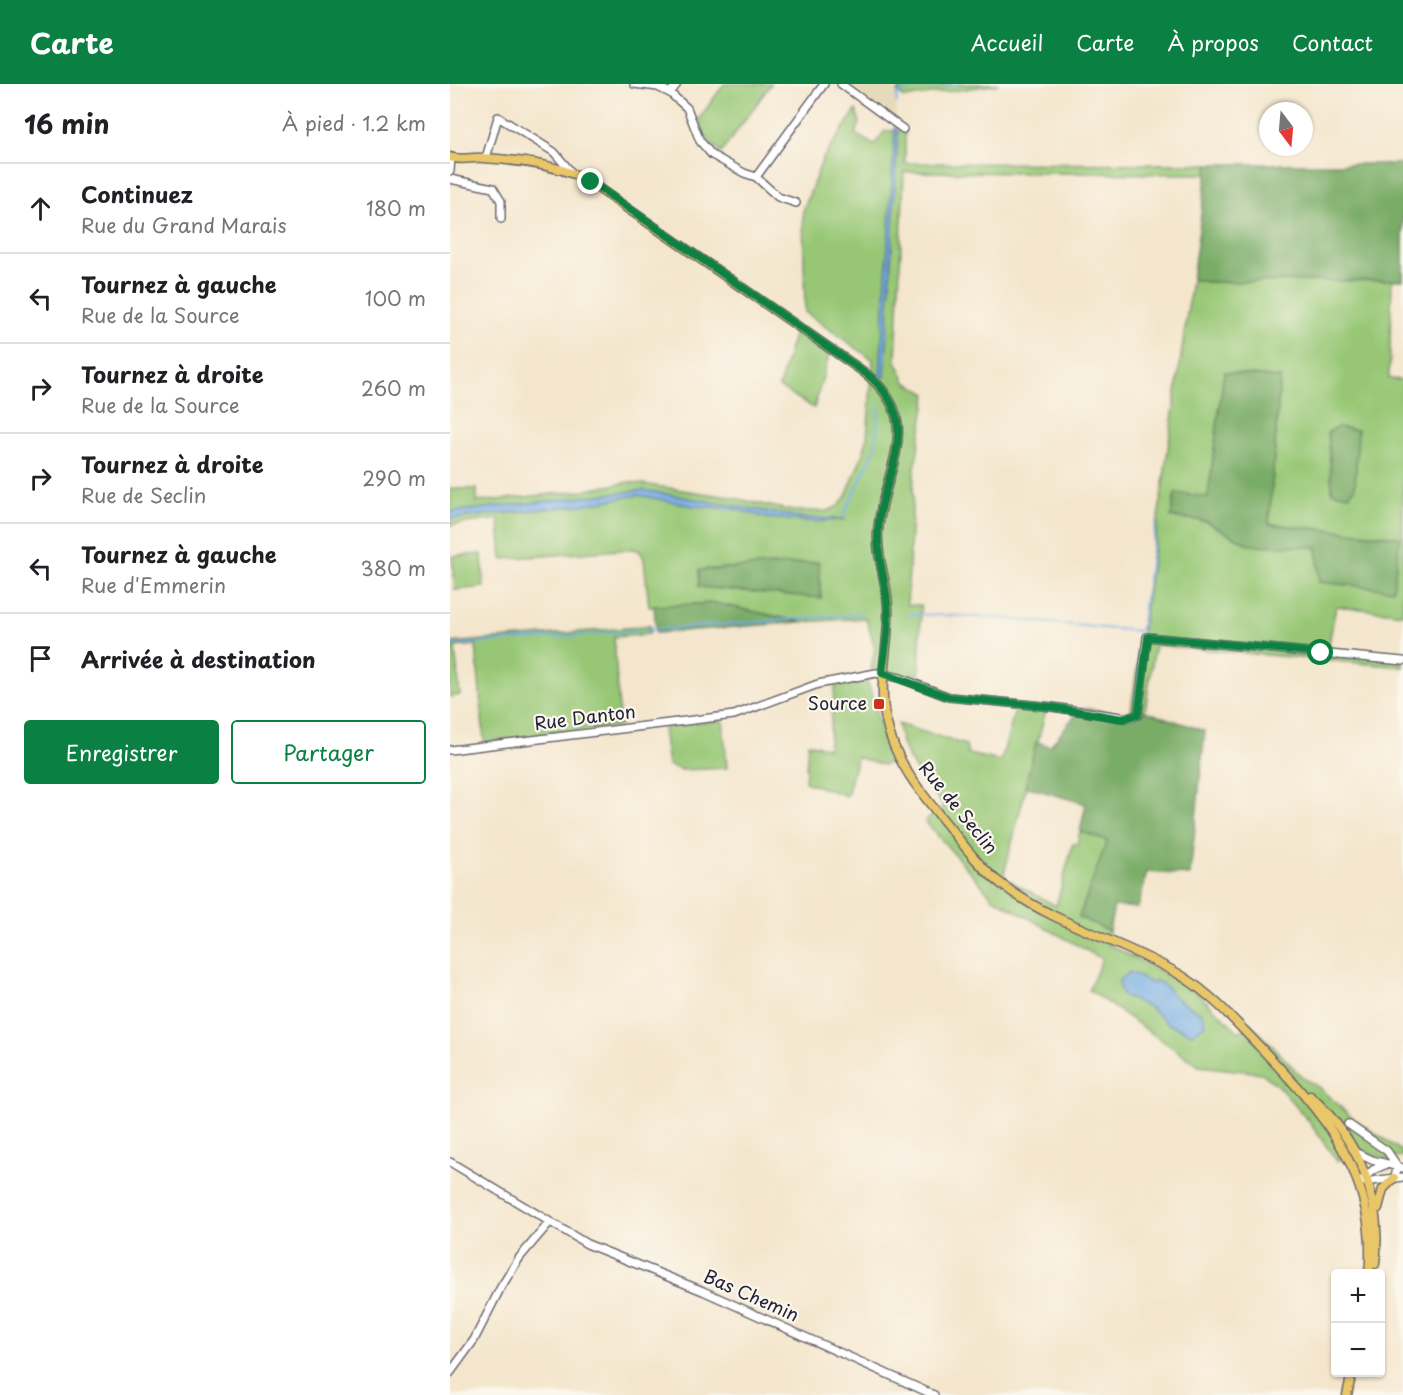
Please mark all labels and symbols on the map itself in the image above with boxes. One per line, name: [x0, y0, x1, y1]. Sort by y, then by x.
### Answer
north arrow: [1259, 102, 1313, 156]
route end: [577, 168, 603, 194]
route start: [1307, 639, 1333, 665]
place label: Source: [808, 689, 867, 716]
street label: Rue Danton: [533, 697, 637, 736]
marker: Source: [872, 697, 886, 711]
street label: Rue de Seclin: [913, 755, 1005, 859]
street label: Bas Chemin: [700, 1262, 804, 1328]

